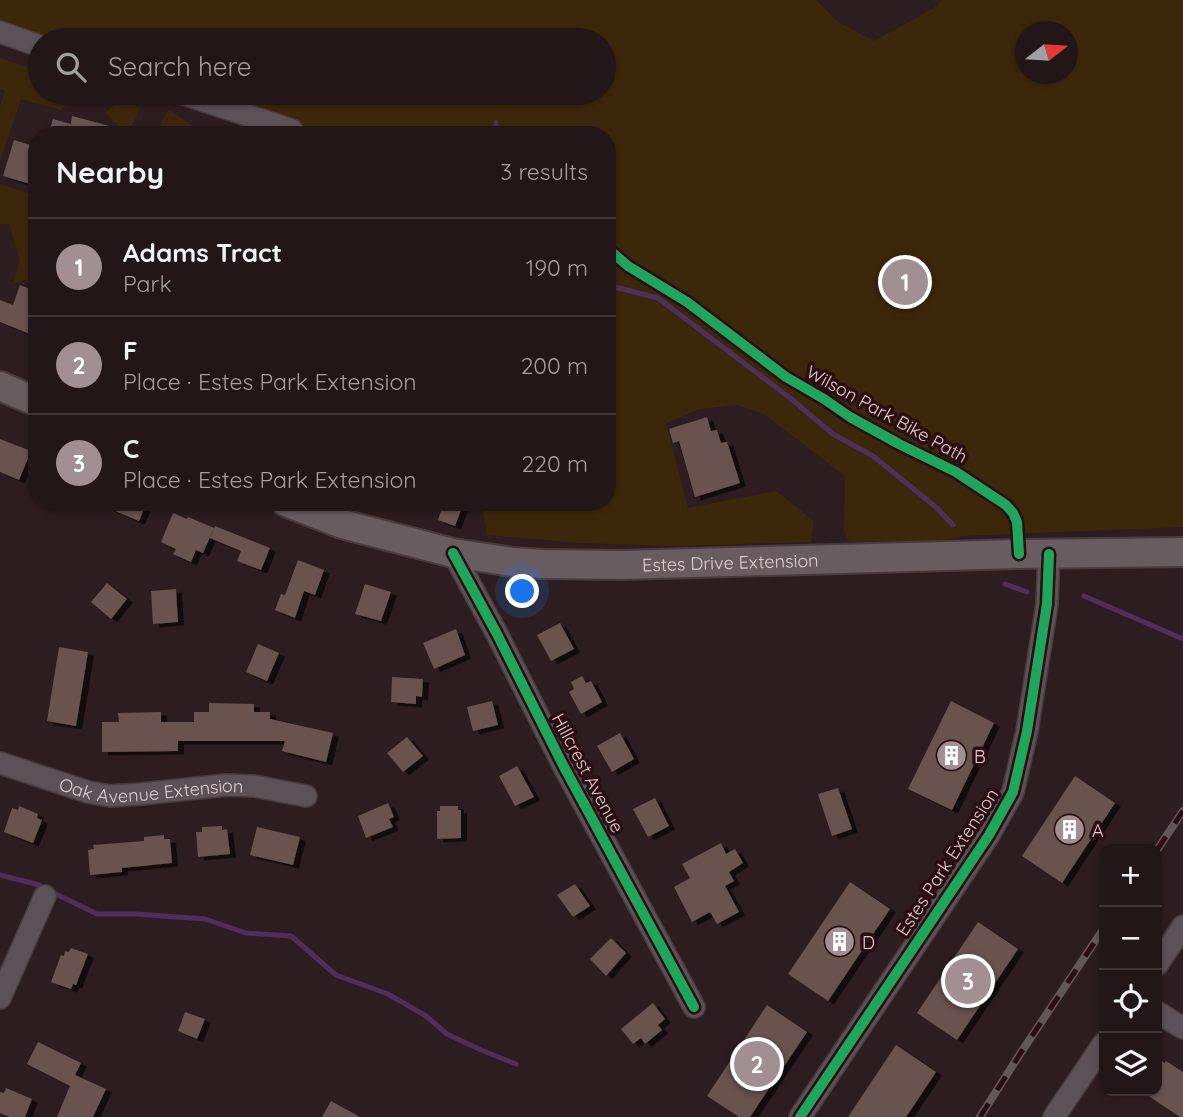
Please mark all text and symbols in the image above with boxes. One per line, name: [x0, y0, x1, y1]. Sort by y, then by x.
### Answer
north arrow: [1015, 21, 1078, 84]
search box: [28, 28, 616, 105]
icon: search: [52, 48, 90, 86]
text: Search here: [108, 50, 252, 83]
text: Nearby: [56, 153, 164, 191]
text: 3 results: [500, 157, 588, 186]
text: Adams Tract: [123, 236, 282, 269]
text: 1: [75, 253, 83, 282]
text: 190 m: [526, 253, 588, 282]
pin: 1: [882, 256, 928, 308]
text: Park: [123, 269, 172, 298]
text: F: [123, 334, 138, 367]
text: 2: [72, 351, 86, 380]
text: 200 m: [521, 351, 588, 380]
street label: Wilson Park Bike Path: [802, 360, 972, 468]
text: Place · Estes Park Extension: [123, 367, 417, 396]
text: C: [123, 432, 139, 465]
text: 3: [73, 449, 85, 478]
text: 220 m: [522, 449, 588, 478]
text: Place · Estes Park Extension: [123, 465, 417, 494]
street label: Estes Drive Extension: [642, 548, 819, 576]
your location: [505, 574, 539, 608]
street label: Hillcrest Avenue: [547, 709, 629, 837]
building icon: B: [934, 739, 968, 773]
place label: B: [974, 745, 986, 768]
street label: Oak Avenue Extension: [56, 772, 244, 808]
street label: Estes Park Extension: [891, 784, 1003, 940]
building icon: A: [1052, 813, 1086, 847]
place label: A: [1092, 819, 1104, 842]
map controls: [1099, 844, 1162, 1096]
button: +: [1099, 844, 1162, 907]
button: −: [1099, 907, 1162, 970]
building icon: D: [822, 925, 856, 959]
place label: D: [862, 931, 875, 954]
pin: 3: [945, 955, 991, 1007]
button: locate: [1099, 970, 1162, 1033]
button: layers: [1099, 1033, 1162, 1096]
pin: 2: [734, 1038, 780, 1090]

